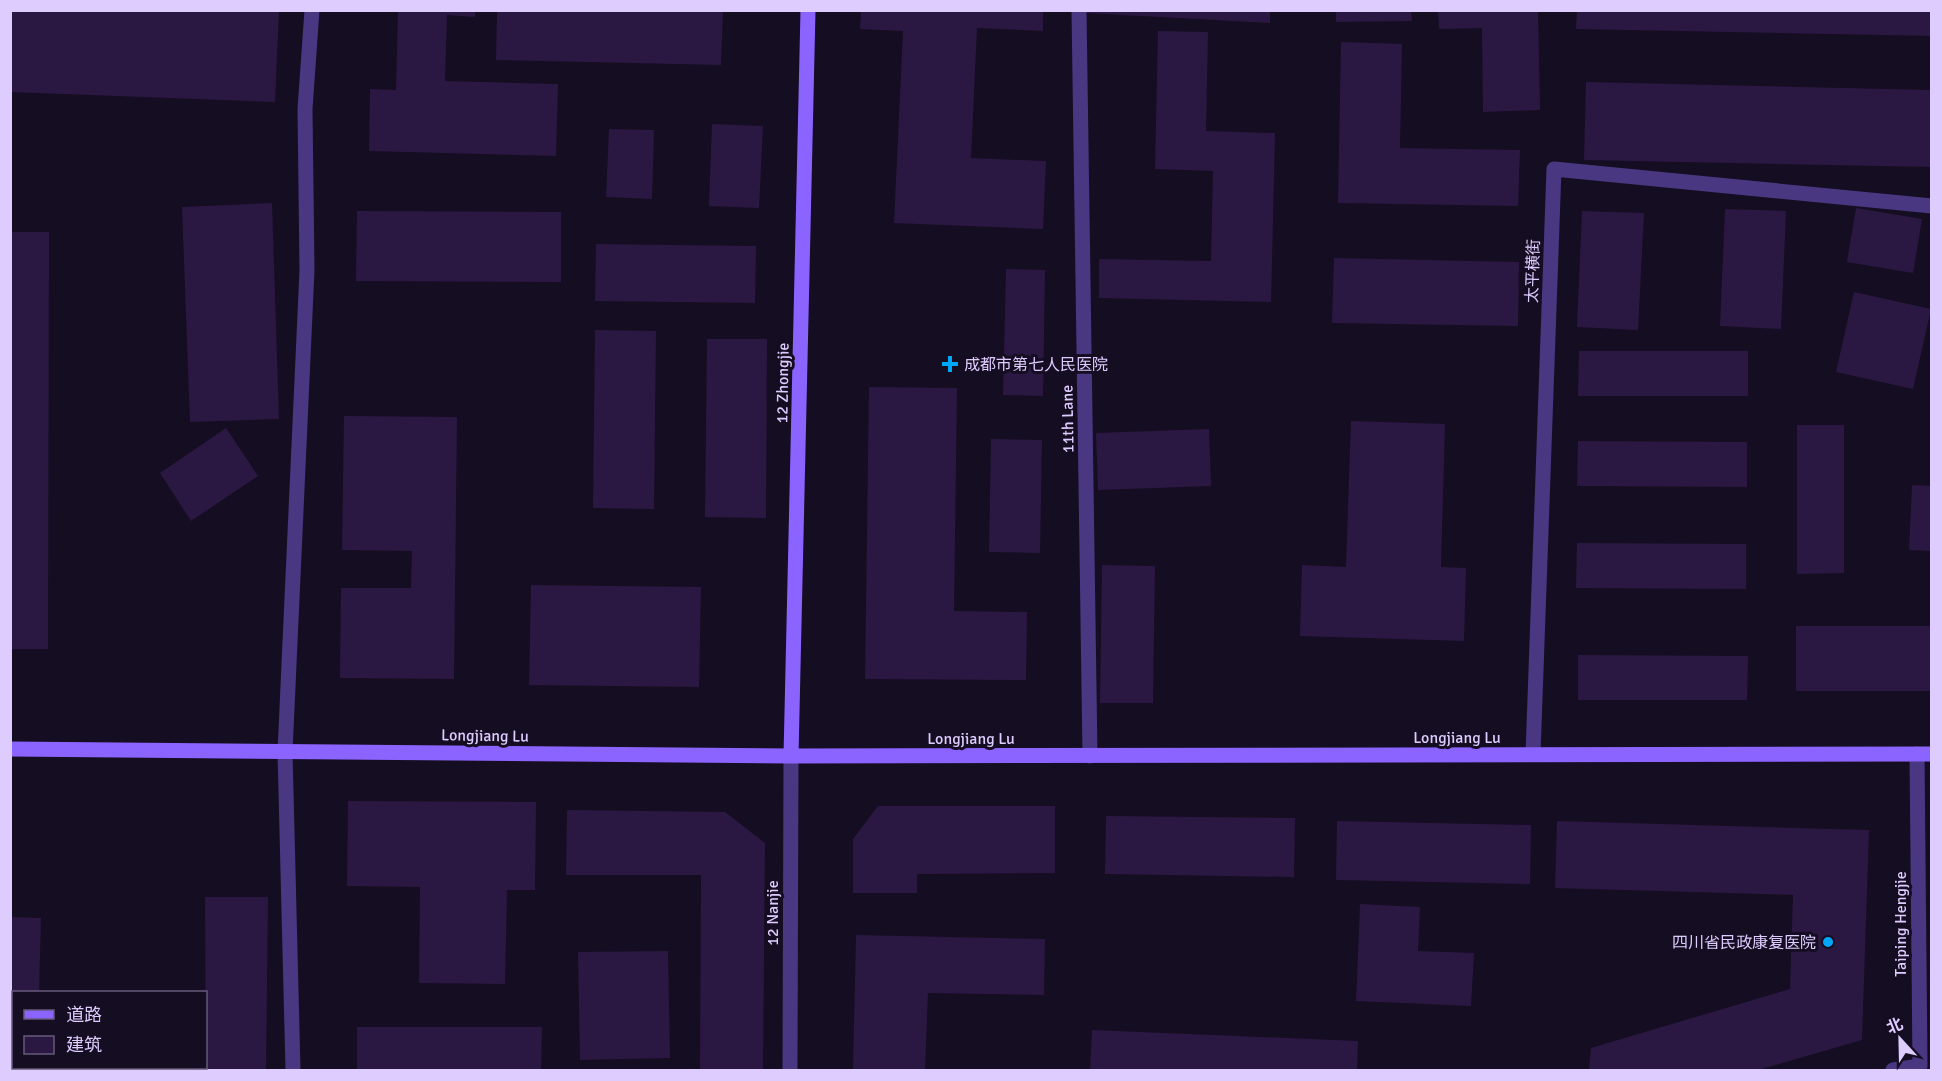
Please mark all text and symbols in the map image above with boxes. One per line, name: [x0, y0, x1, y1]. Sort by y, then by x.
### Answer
street label: 太平横街: [1522, 239, 1544, 303]
street label: 12 Zhongjie: [772, 342, 794, 424]
marker: 成都市第七人民医院: [941, 355, 959, 373]
place label: 成都市第七人民医院: [964, 355, 1108, 375]
street label: 11th Lane: [1057, 385, 1079, 453]
street label: Longjiang Lu: [441, 725, 529, 747]
street label: Longjiang Lu: [1413, 728, 1501, 748]
street label: Longjiang Lu: [927, 729, 1015, 749]
street label: Taiping Hengjie: [1891, 871, 1911, 977]
street label: 12 Nanjie: [763, 880, 783, 946]
place label: 四川省民政康复医院: [1672, 933, 1816, 953]
marker: 四川省民政康复医院: [1821, 935, 1835, 949]
legend: [12, 991, 207, 1069]
text: 道路: [66, 1004, 102, 1026]
north arrow: [1870, 1009, 1930, 1069]
text: 北: [1884, 1014, 1906, 1038]
text: 建筑: [66, 1034, 102, 1056]

